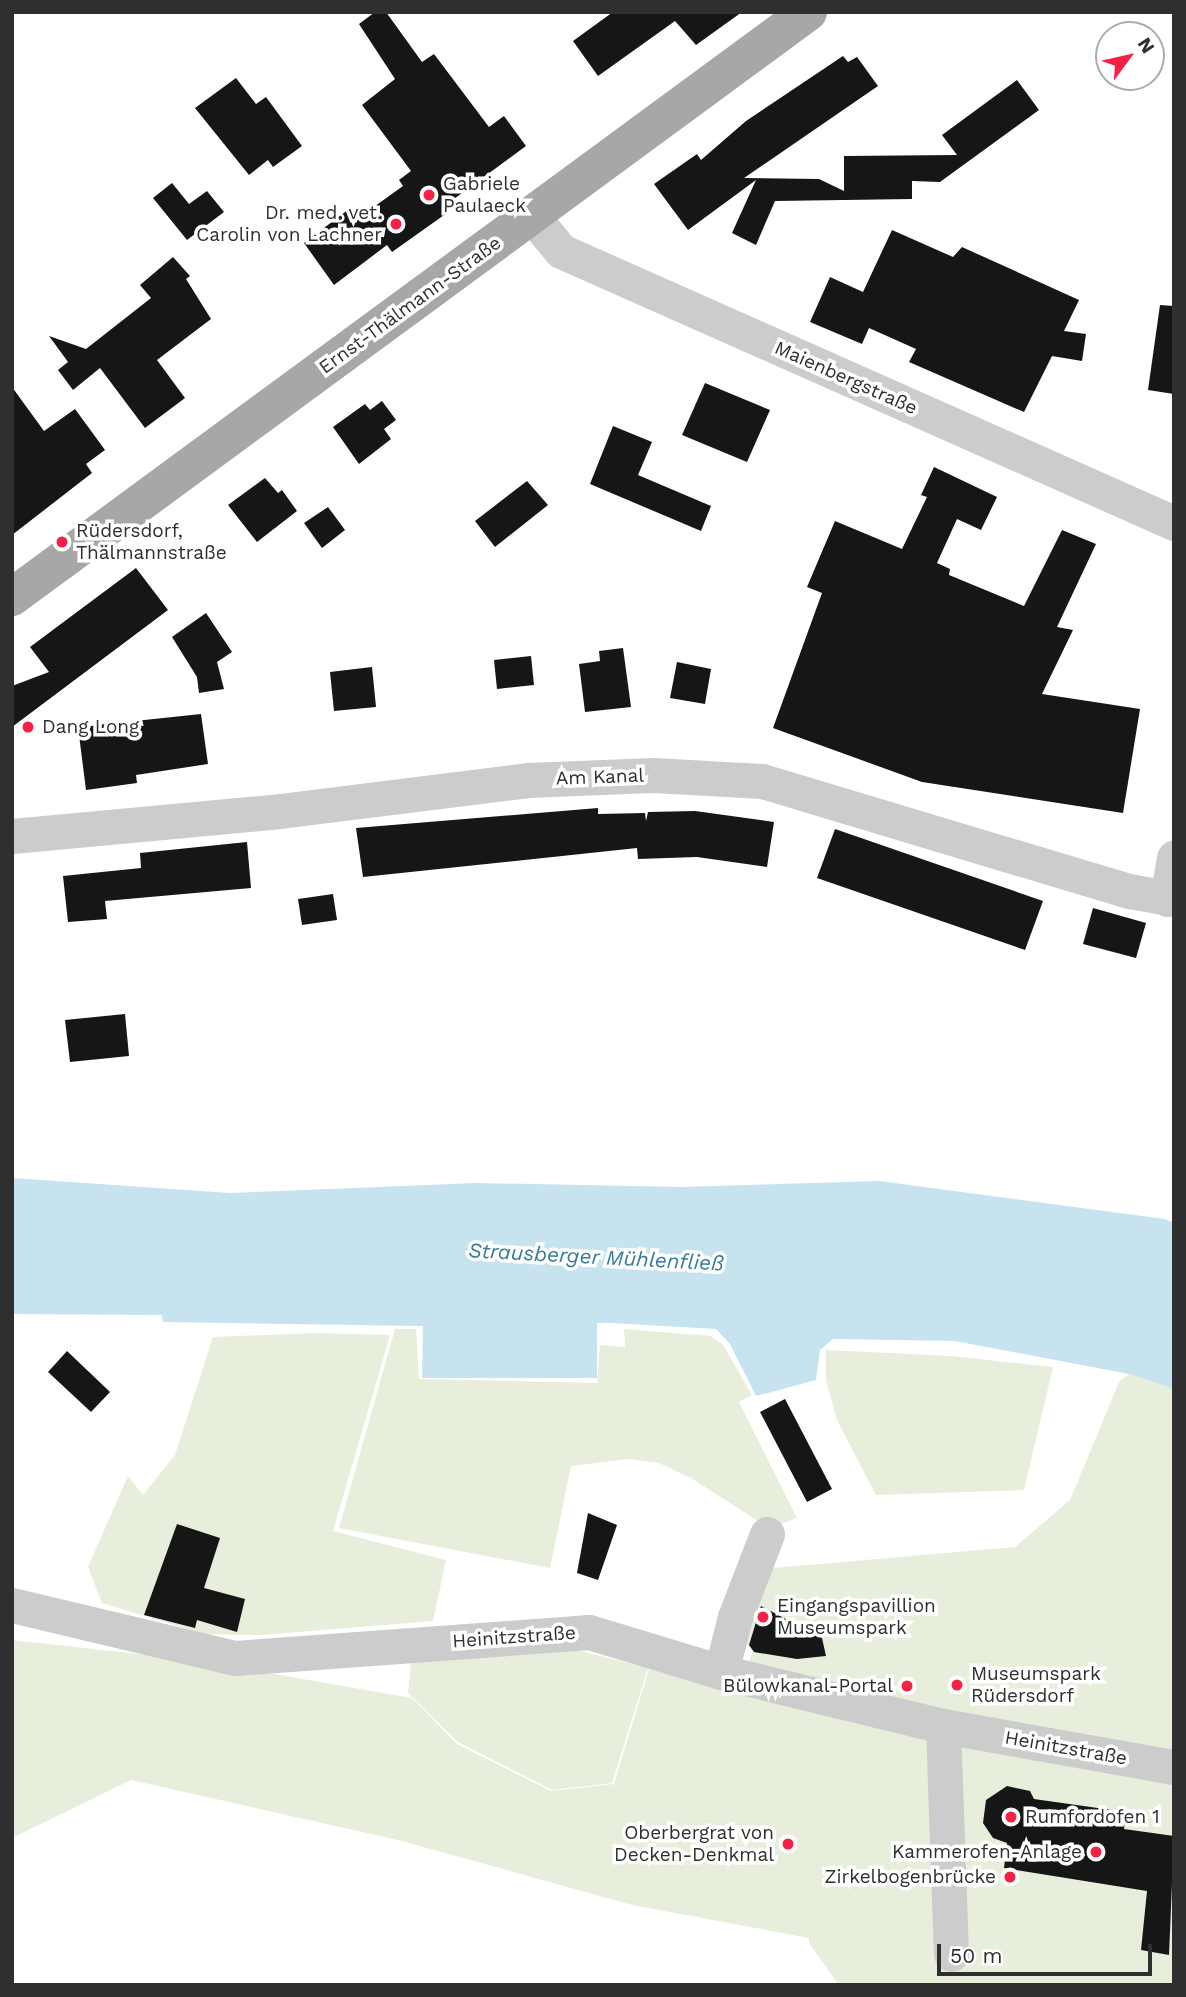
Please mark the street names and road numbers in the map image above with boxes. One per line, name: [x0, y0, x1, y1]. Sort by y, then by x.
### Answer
street label: Ernst-Thälmann-Straße: [315, 231, 505, 379]
street label: Maienbergstraße: [771, 336, 921, 420]
street label: Am Kanal: [555, 764, 645, 790]
street label: Heinitzstraße: [452, 1621, 576, 1653]
street label: Heinitzstraße: [1003, 1726, 1129, 1770]

